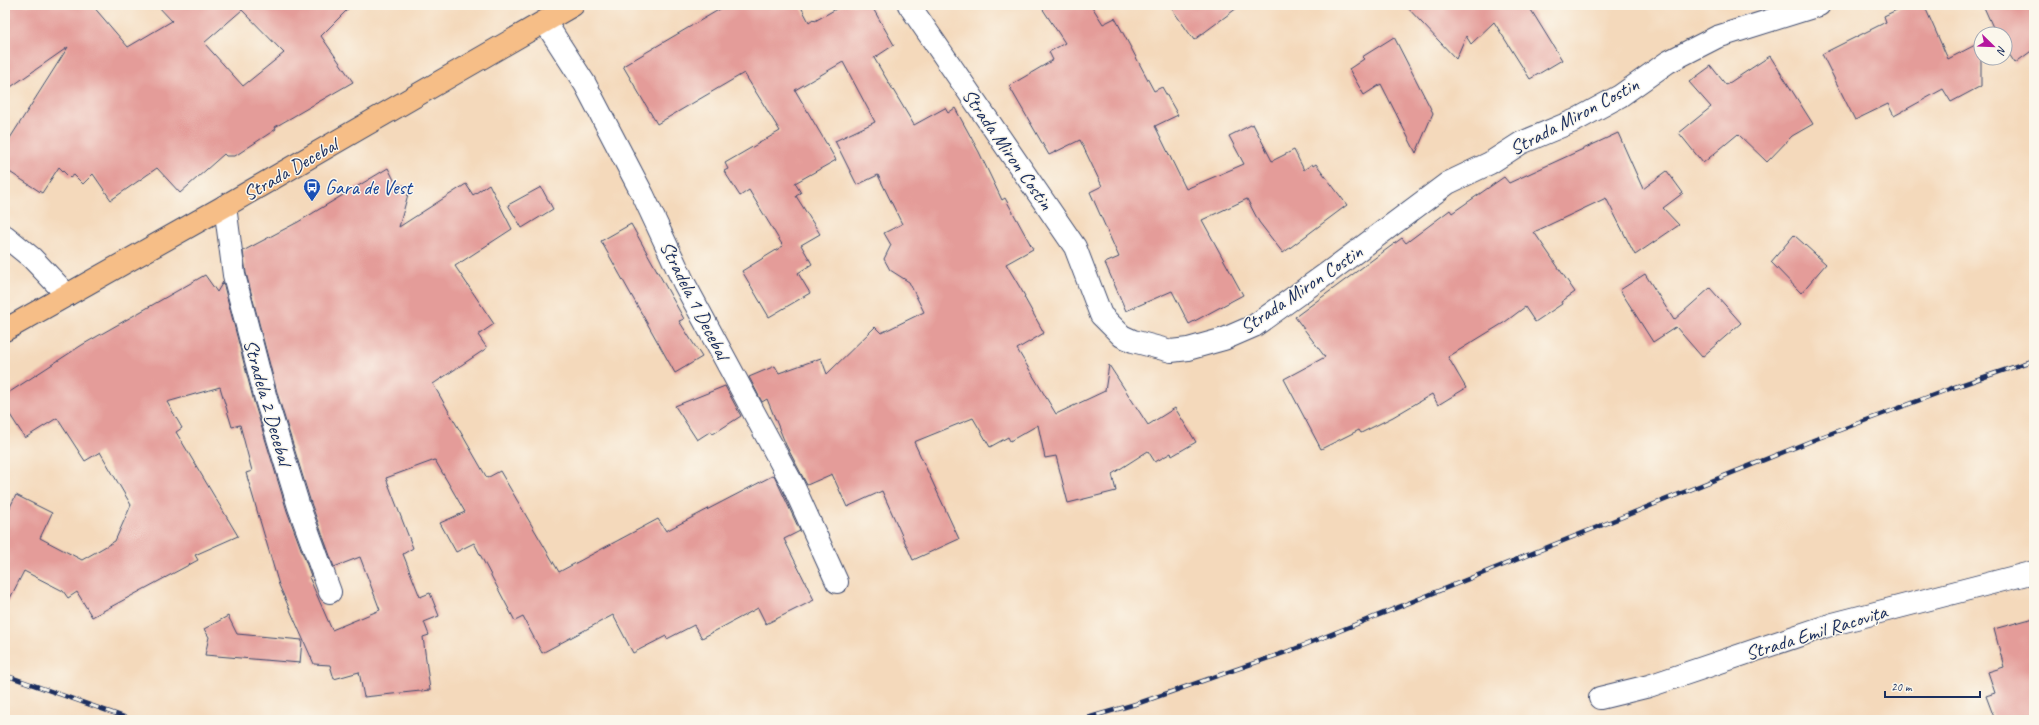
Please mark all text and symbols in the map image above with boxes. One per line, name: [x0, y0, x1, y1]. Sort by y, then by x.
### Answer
north arrow: [1973, 26, 2013, 66]
text: N: [1994, 44, 2010, 58]
street label: Strada Miron Costin: [1505, 71, 1644, 161]
street label: Strada Miron Costin: [956, 84, 1059, 216]
street label: Strada Decebal: [238, 131, 345, 207]
place label: Gara de Vest: [325, 175, 414, 200]
bus stop icon: Gara de Vest: [302, 177, 322, 202]
street label: Stradela 1 Decebal: [654, 237, 737, 367]
street label: Strada Miron Costin: [1235, 239, 1368, 340]
street label: Stradela 2 Decebal: [238, 336, 298, 471]
street label: Strada Emil Racovița: [1742, 599, 1891, 666]
scale bar: [1885, 673, 1980, 699]
text: 20 m: [1891, 679, 1913, 695]

